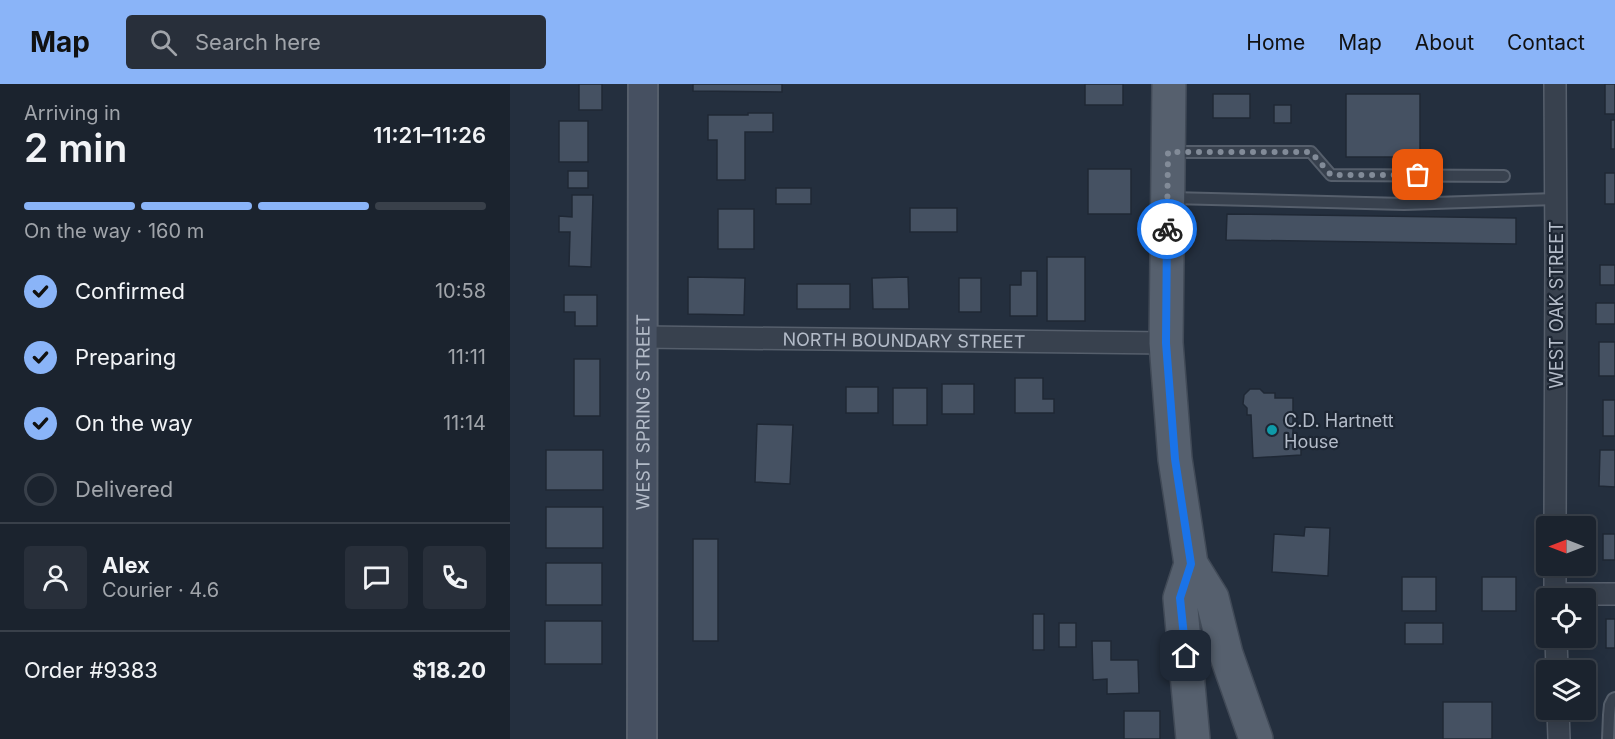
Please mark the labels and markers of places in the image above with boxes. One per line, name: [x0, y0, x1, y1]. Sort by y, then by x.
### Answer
pin: [1392, 149, 1443, 200]
place label: C.D. Hartnett House: [1284, 410, 1394, 452]
marker: C.D. Hartnett House: [1265, 423, 1279, 437]
pin: [1160, 630, 1211, 681]

